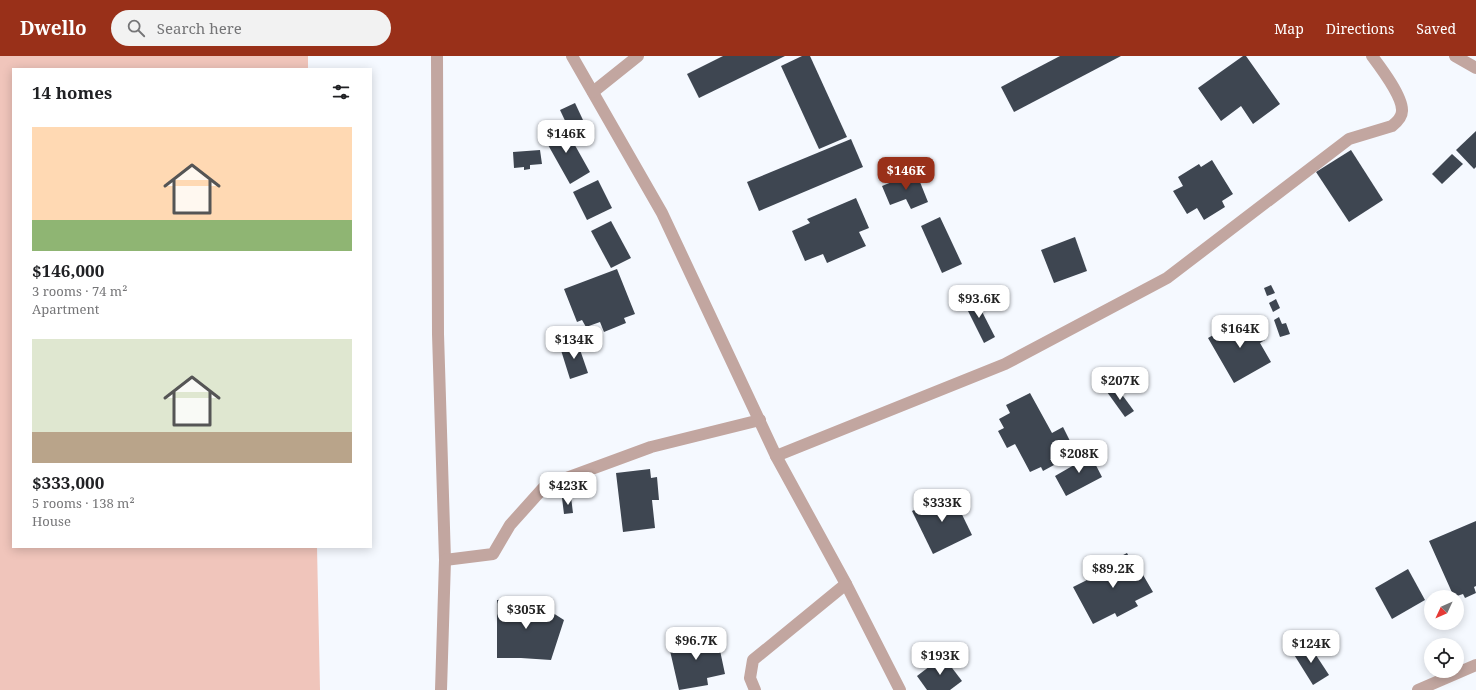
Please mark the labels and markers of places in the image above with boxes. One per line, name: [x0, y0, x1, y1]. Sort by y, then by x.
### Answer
pin: $146K: [538, 120, 594, 154]
pin: $146K: [878, 157, 934, 191]
pin: $93.6K: [946, 285, 1012, 319]
pin: $164K: [1212, 315, 1268, 349]
pin: $134K: [546, 326, 602, 360]
pin: $207K: [1092, 367, 1148, 401]
pin: $208K: [1051, 440, 1107, 474]
pin: $423K: [540, 472, 596, 506]
pin: $333K: [914, 489, 970, 523]
pin: $89.2K: [1080, 555, 1146, 589]
pin: $305K: [498, 596, 554, 630]
pin: $96.7K: [663, 627, 729, 661]
pin: $124K: [1283, 630, 1339, 664]
pin: $193K: [912, 642, 968, 676]

